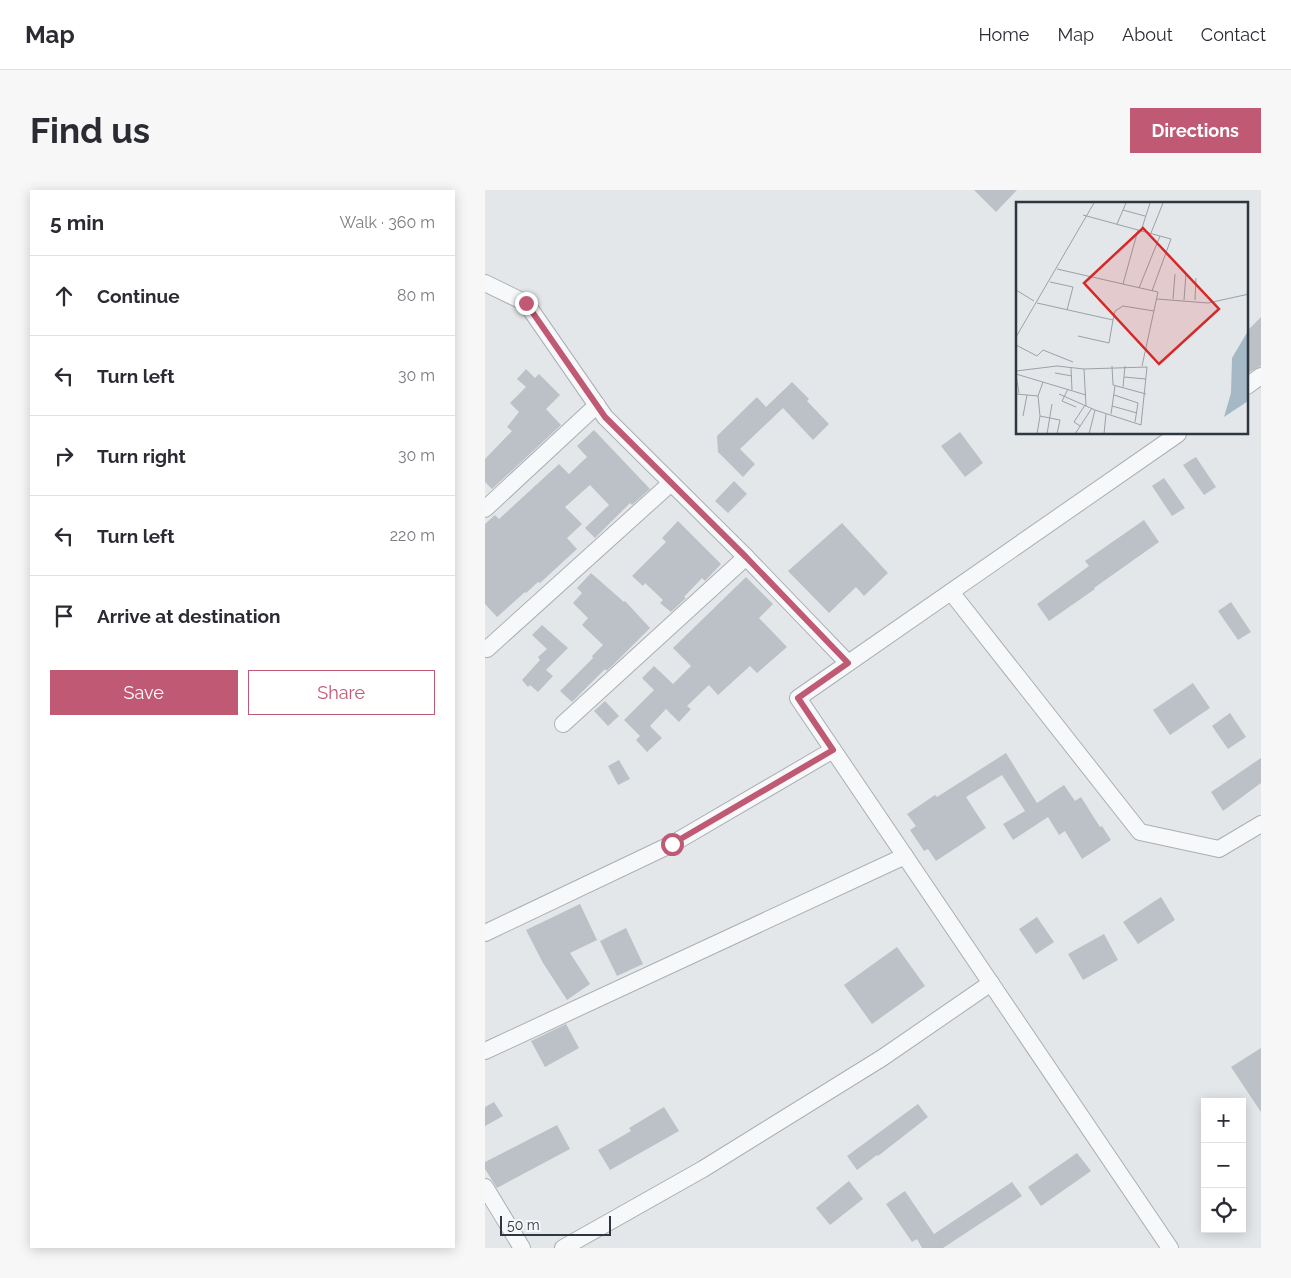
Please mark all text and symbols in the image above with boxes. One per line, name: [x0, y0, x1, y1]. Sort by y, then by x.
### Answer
text: Map: [25, 20, 75, 49]
text: Home: [978, 24, 1029, 45]
text: Map: [1057, 24, 1094, 45]
text: About: [1122, 24, 1173, 45]
text: Contact: [1201, 24, 1266, 45]
button: Directions: [1130, 108, 1261, 153]
text: Find us: [30, 110, 150, 151]
inset map: [1016, 202, 1249, 435]
text: 5 min: [50, 210, 104, 235]
text: Walk · 360 m: [340, 213, 435, 232]
icon: ahead: [50, 282, 78, 310]
text: Continue: [97, 285, 180, 307]
text: 80 m: [397, 286, 435, 305]
route end: [515, 292, 538, 315]
icon: left: [50, 362, 78, 390]
text: Turn left: [97, 365, 174, 387]
text: 30 m: [398, 366, 435, 385]
icon: right: [50, 442, 78, 470]
text: Turn right: [97, 445, 186, 467]
text: 30 m: [398, 446, 435, 465]
icon: left: [50, 522, 78, 550]
text: Turn left: [97, 525, 174, 547]
text: 220 m: [390, 526, 435, 545]
icon: arrive: [50, 602, 78, 630]
text: Arrive at destination: [97, 605, 281, 627]
button: Save: [50, 670, 238, 715]
button: Share: [248, 670, 435, 715]
route start: [661, 833, 684, 856]
map controls: [1201, 1098, 1246, 1233]
button: +: [1201, 1098, 1246, 1143]
button: −: [1201, 1143, 1246, 1188]
button: locate: [1201, 1188, 1246, 1233]
scale bar: [500, 1213, 611, 1236]
text: 50 m: [507, 1217, 540, 1233]

